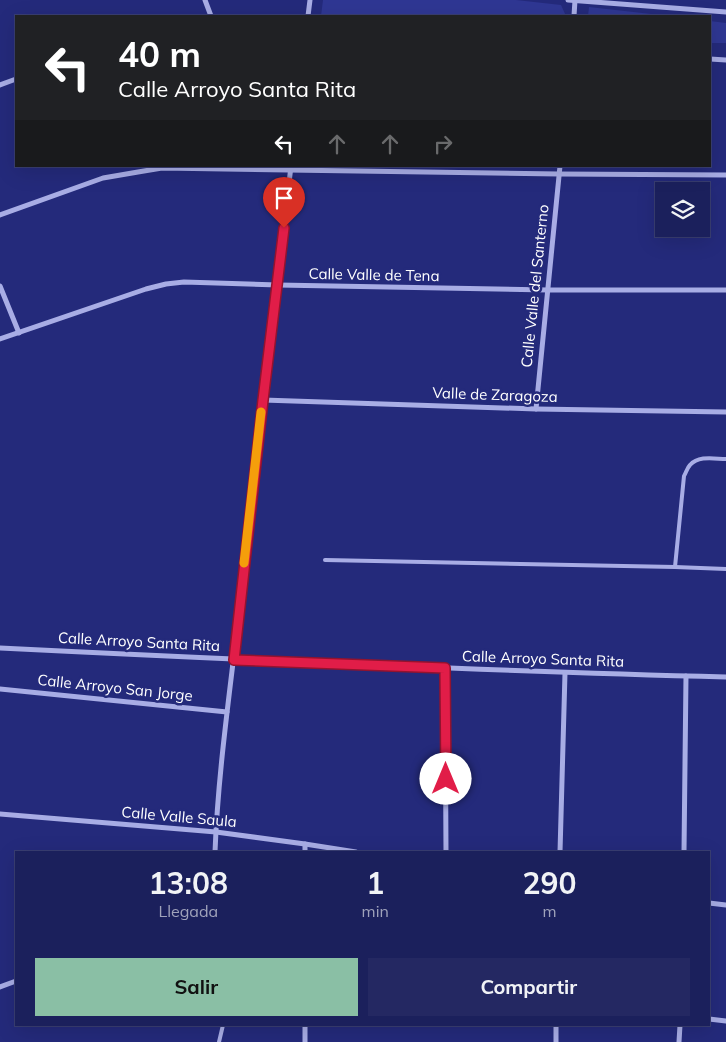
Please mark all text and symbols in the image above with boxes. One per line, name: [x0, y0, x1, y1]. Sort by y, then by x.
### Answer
text: 40 m: [118, 32, 201, 76]
icon: left: [35, 35, 100, 100]
text: Calle Arroyo Santa Rita: [118, 75, 356, 103]
icon: left: [270, 130, 298, 158]
icon: ahead: [323, 130, 351, 158]
icon: ahead: [376, 130, 404, 158]
icon: right: [429, 130, 457, 158]
pin: [263, 177, 305, 228]
map controls: [655, 182, 710, 237]
button: layers: [655, 182, 710, 237]
icon: arrive: [270, 184, 298, 212]
street label: Calle Valle del Santerno: [516, 203, 553, 368]
street label: Calle Valle de Tena: [308, 264, 440, 285]
street label: Valle de Zaragoza: [432, 383, 558, 406]
street label: Calle Arroyo Santa Rita: [57, 628, 221, 655]
street label: Calle Arroyo Santa Rita: [462, 646, 624, 671]
street label: Calle Arroyo San Jorge: [37, 670, 194, 705]
position arrow: [419, 752, 471, 804]
street label: Calle Valle Saula: [121, 802, 237, 831]
text: 13:08: [149, 864, 228, 902]
text: 1: [366, 864, 384, 902]
text: 290: [522, 864, 576, 902]
text: Llegada: [158, 901, 218, 921]
text: min: [362, 901, 389, 921]
text: m: [542, 901, 556, 921]
button: Salir: [35, 958, 358, 1016]
button: Compartir: [368, 958, 690, 1016]

